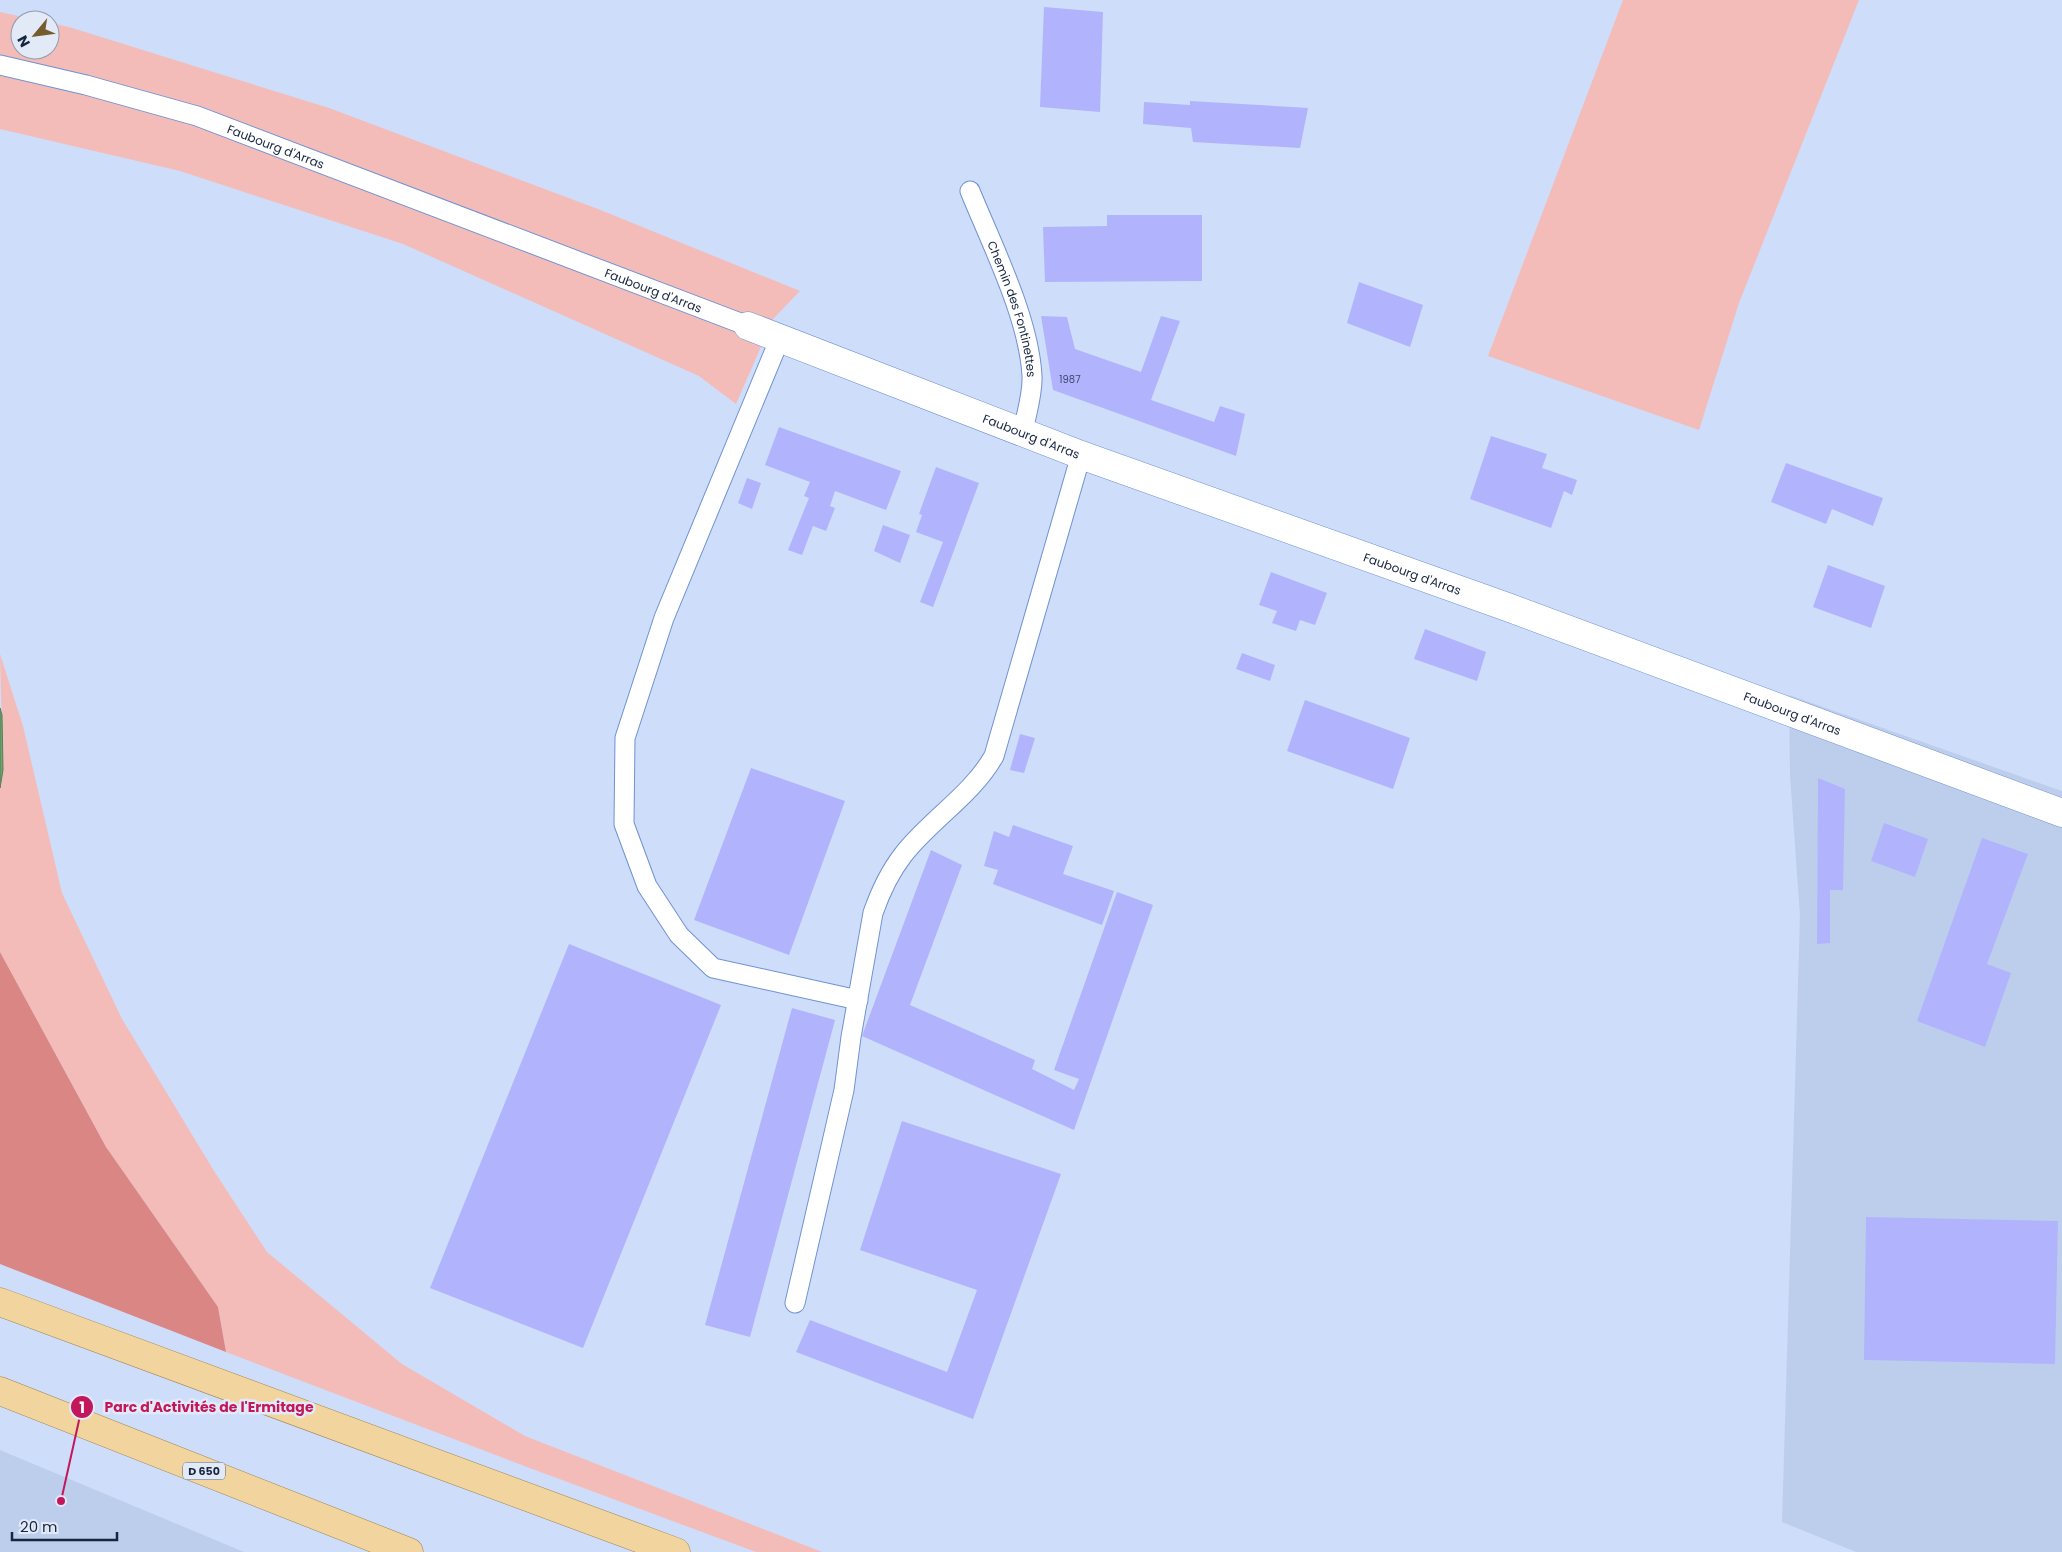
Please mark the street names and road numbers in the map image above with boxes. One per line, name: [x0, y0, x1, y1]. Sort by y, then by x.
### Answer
street label: Faubourg d'Arras: [225, 120, 327, 172]
street label: Chemin des Fontinettes: [984, 238, 1041, 378]
street label: Faubourg d'Arras: [602, 264, 704, 316]
street label: Faubourg d'Arras: [981, 409, 1082, 462]
street label: Faubourg d'Arras: [1361, 548, 1464, 598]
street label: Faubourg d'Arras: [1741, 687, 1844, 739]
road number: D 650: [183, 1462, 225, 1480]

